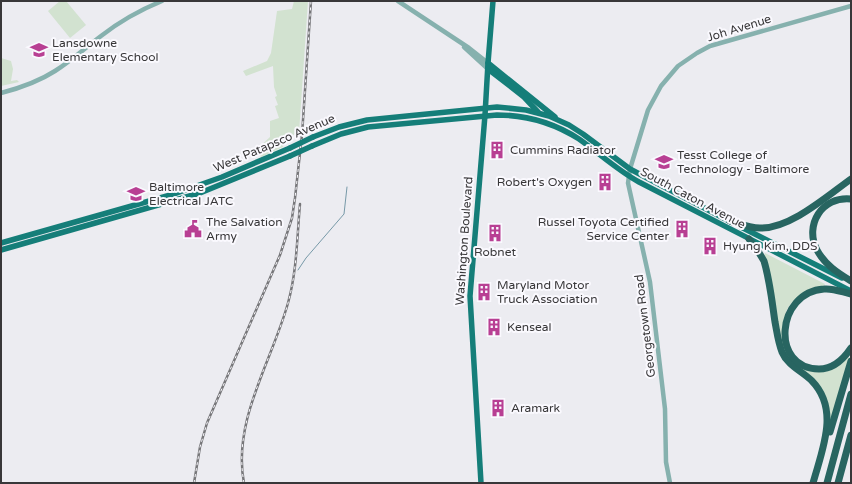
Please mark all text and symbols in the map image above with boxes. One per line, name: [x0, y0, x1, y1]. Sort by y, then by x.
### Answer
street label: Joh Avenue: [705, 12, 773, 44]
place label: Lansdowne Elementary School: [52, 36, 159, 64]
school or university icon: Lansdowne Elementary School: [29, 40, 49, 60]
street label: West Patapsco Avenue: [211, 111, 337, 175]
building icon: Cummins Radiator: [487, 140, 507, 160]
place label: Cummins Radiator: [510, 143, 616, 157]
place label: Tesst College of Technology - Baltimore: [677, 148, 809, 176]
school or university icon: Tesst College of Technology - Baltimore: [654, 152, 674, 172]
street label: South Caton Avenue: [638, 164, 748, 232]
building icon: Robert's Oxygen: [595, 172, 615, 192]
place label: Robert's Oxygen: [497, 175, 592, 189]
street label: Washington Boulevard: [453, 176, 475, 306]
place label: Baltimore Electrical JATC: [149, 180, 233, 208]
school or university icon: Baltimore Electrical JATC: [126, 184, 146, 204]
place label: The Salvation Army: [206, 215, 283, 243]
place label: Russel Toyota Certified Service Center: [538, 215, 669, 243]
public building icon: The Salvation Army: [183, 219, 203, 239]
building icon: Russel Toyota Certified Service Center: [672, 219, 692, 239]
building icon: Robnet: [485, 223, 505, 243]
building icon: Hyung Kim, DDS: [700, 236, 720, 256]
place label: Hyung Kim, DDS: [723, 239, 817, 253]
place label: Robnet: [474, 245, 516, 259]
street label: Georgetown Road: [632, 274, 658, 378]
place label: Maryland Motor Truck Association: [497, 278, 597, 306]
building icon: Maryland Motor Truck Association: [474, 282, 494, 302]
building icon: Kenseal: [484, 317, 504, 337]
place label: Kenseal: [507, 320, 551, 334]
building icon: Aramark: [488, 398, 508, 418]
place label: Aramark: [511, 401, 561, 415]

